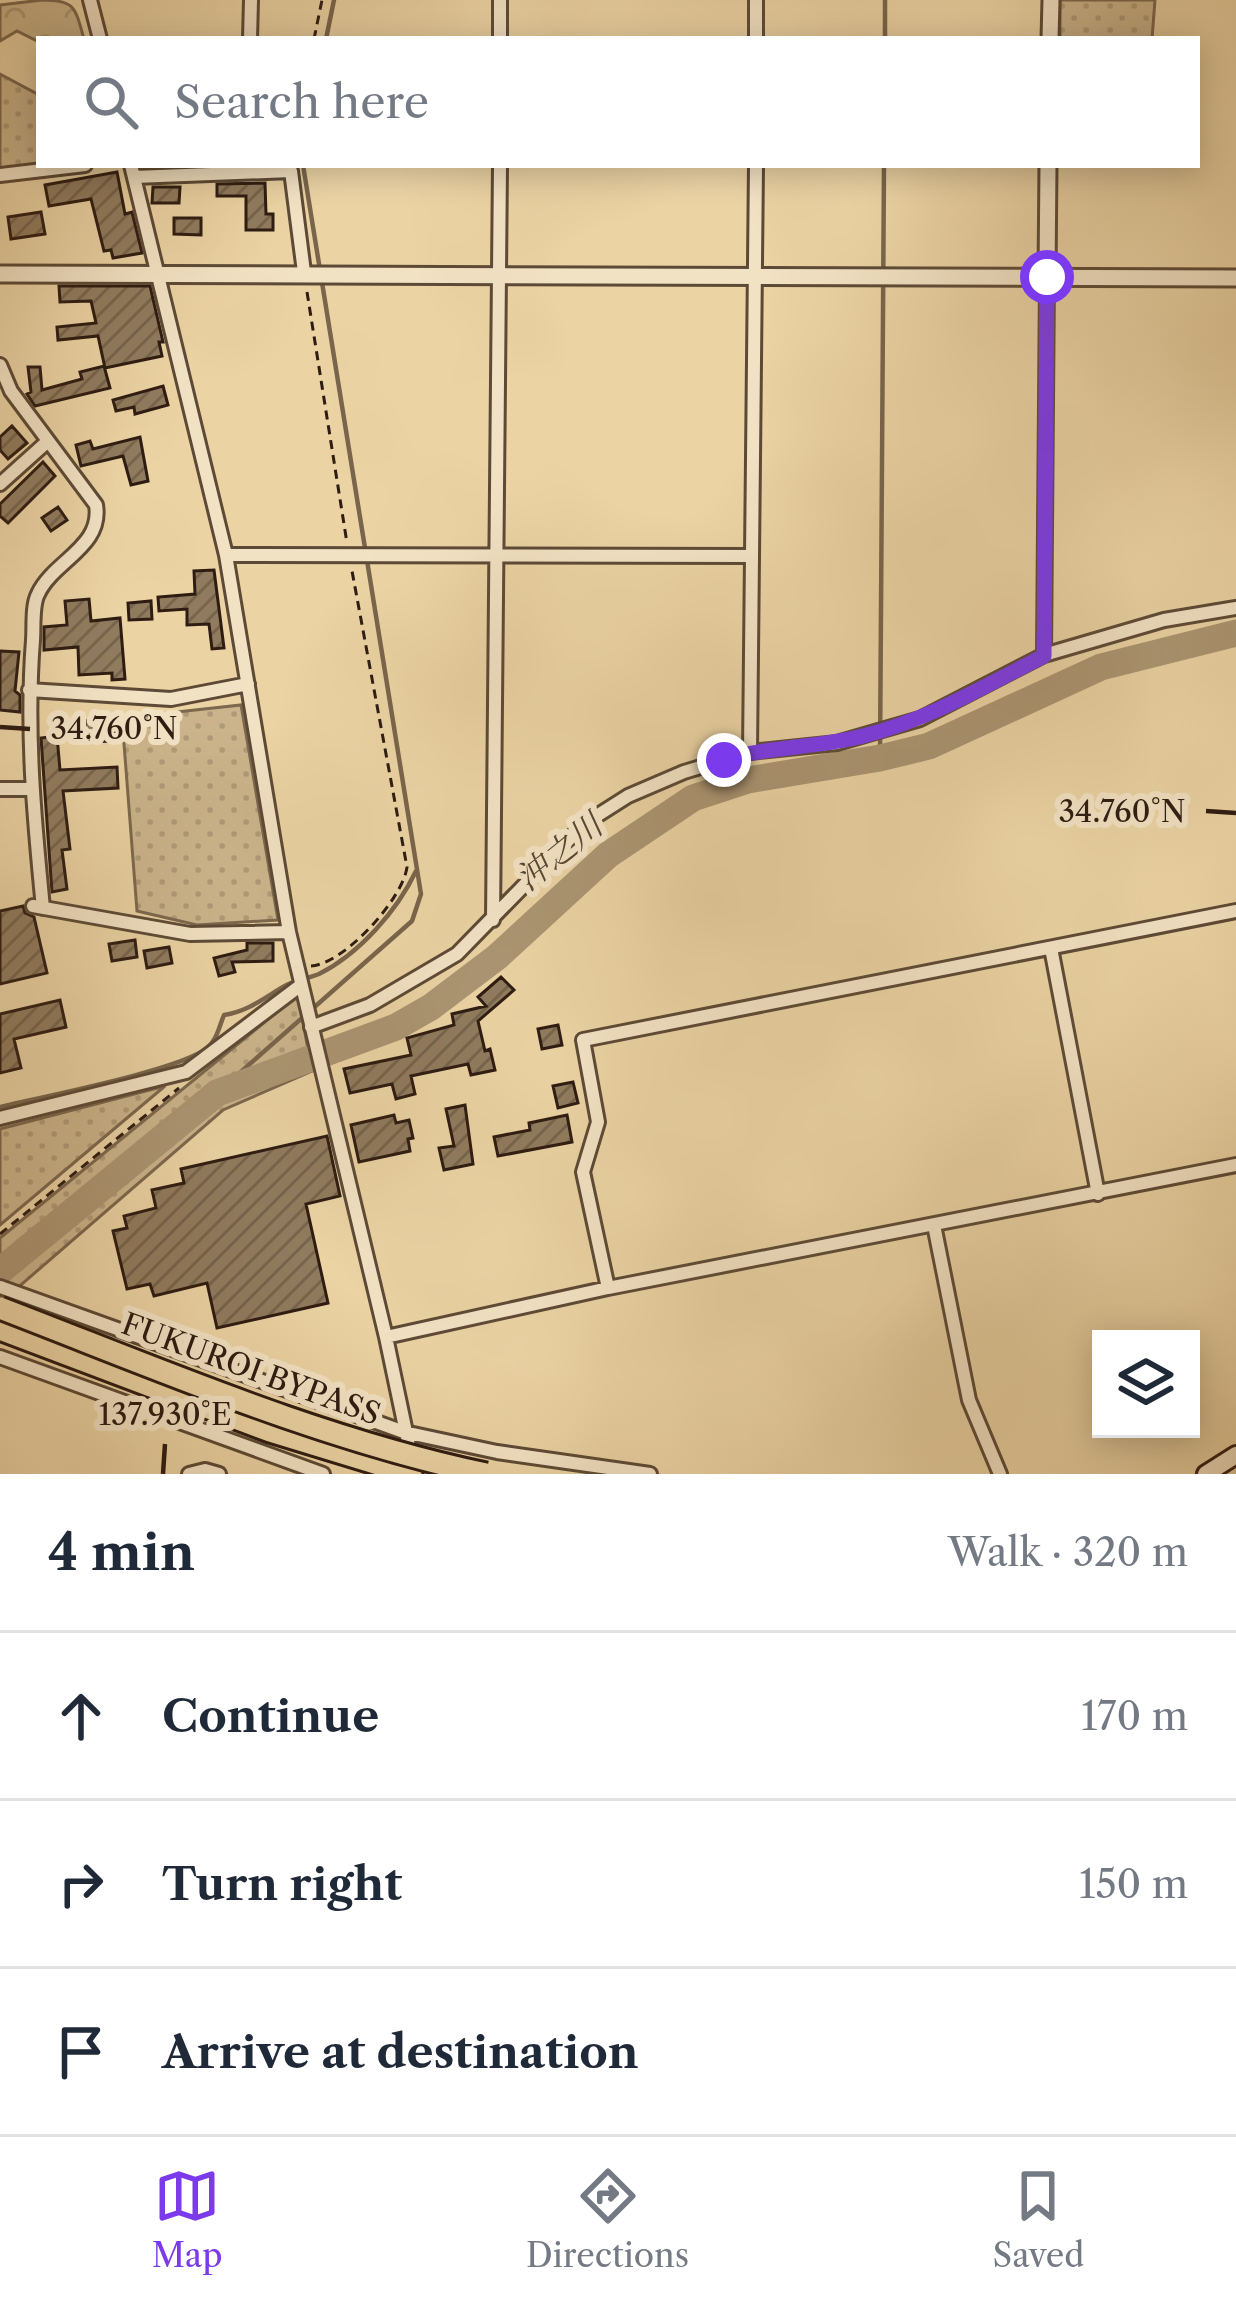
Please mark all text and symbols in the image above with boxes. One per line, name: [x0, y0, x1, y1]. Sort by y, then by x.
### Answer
search box: [36, 36, 1200, 168]
icon: search: [78, 69, 144, 135]
text: Search here: [174, 74, 429, 130]
route start: [1020, 250, 1074, 304]
text: 34.760°N: [51, 710, 177, 747]
route end: [697, 733, 751, 787]
text: 34.760°N: [1059, 793, 1185, 830]
water label: 沖之川: [508, 803, 613, 899]
street label: FUKUROI BYPASS: [117, 1305, 385, 1433]
map controls: [1092, 1330, 1200, 1438]
button: layers: [1092, 1330, 1200, 1438]
text: 137.930°E: [98, 1396, 232, 1433]
text: 4 min: [48, 1521, 195, 1583]
text: Walk · 320 m: [948, 1528, 1188, 1576]
icon: ahead: [48, 1683, 114, 1749]
text: Continue: [162, 1688, 379, 1744]
text: 170 m: [1081, 1692, 1188, 1740]
icon: right: [48, 1851, 114, 1917]
text: Turn right: [162, 1856, 402, 1912]
text: 150 m: [1079, 1860, 1188, 1908]
icon: arrive: [48, 2019, 114, 2085]
text: Arrive at destination: [162, 2024, 639, 2080]
tab: Map: [152, 2163, 223, 2276]
tab: Directions: [526, 2163, 689, 2276]
tab: Saved: [993, 2163, 1084, 2276]

